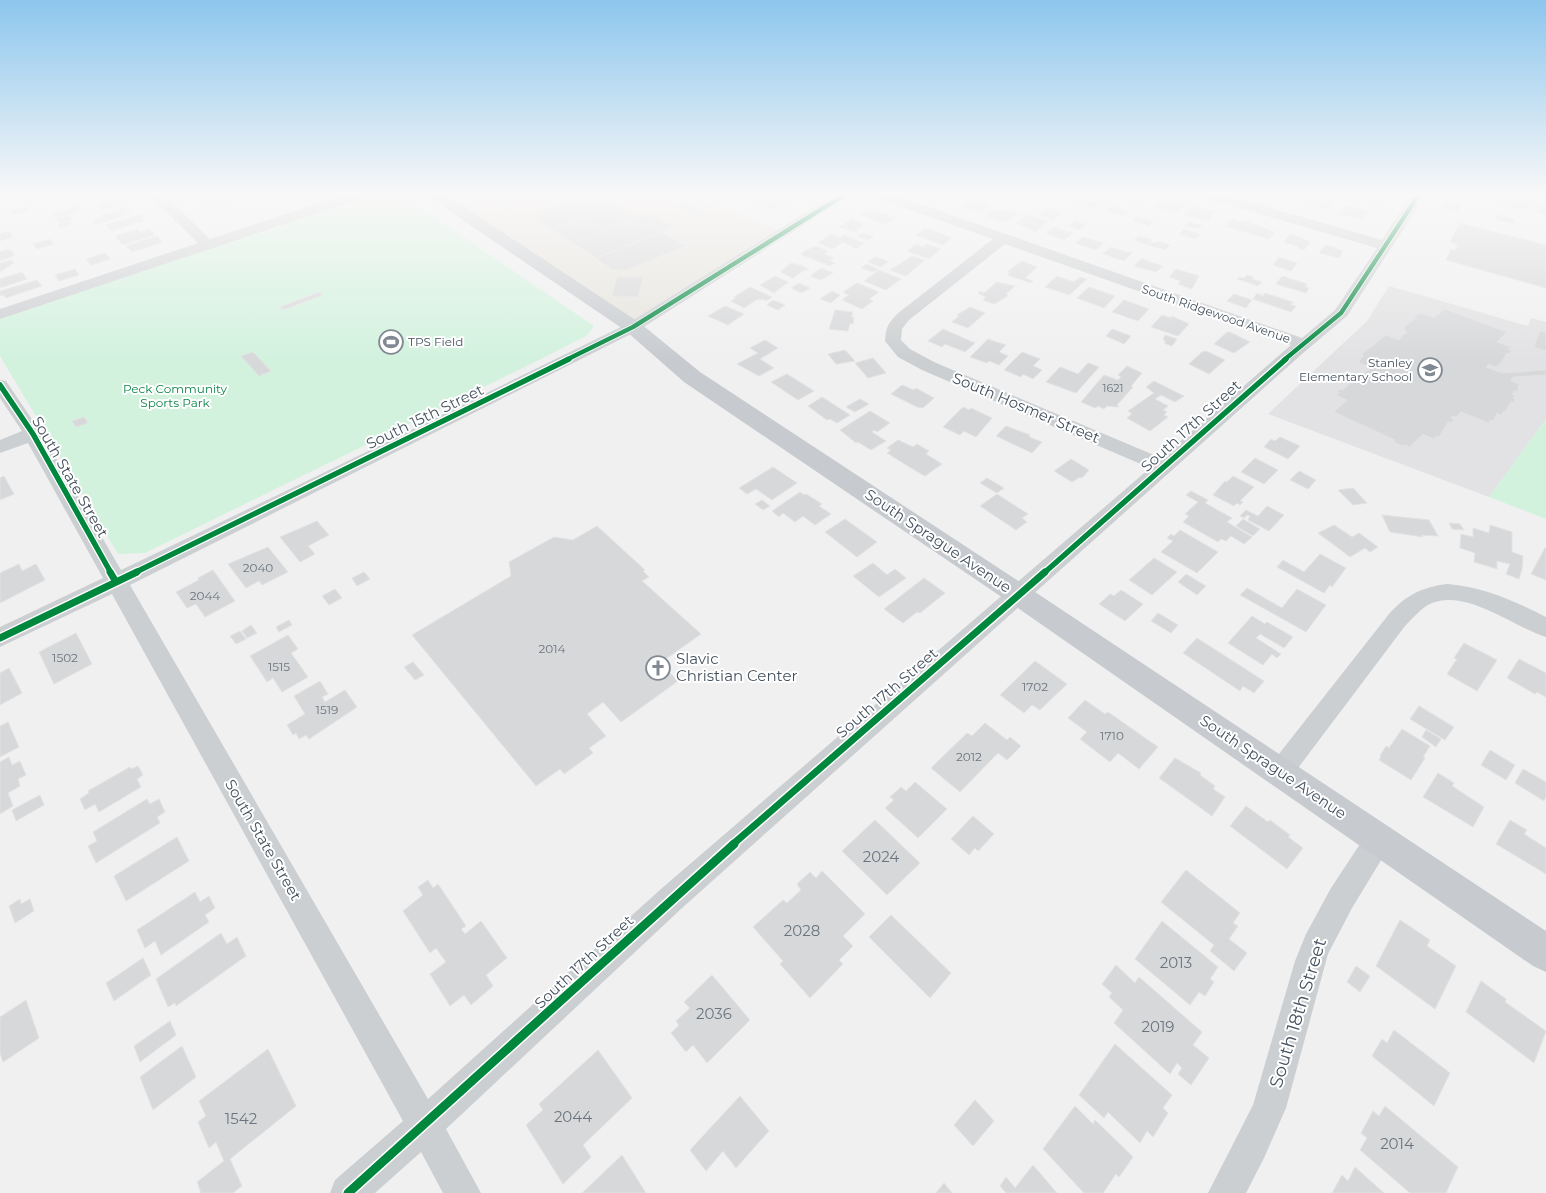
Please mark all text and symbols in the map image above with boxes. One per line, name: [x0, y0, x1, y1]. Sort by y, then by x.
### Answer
street label: South Ridgewood Avenue: [1140, 281, 1293, 346]
sports icon: TPS Field: [378, 329, 404, 355]
place label: TPS Field: [408, 334, 463, 349]
place label: Stanley Elementary School: [1299, 355, 1412, 384]
school or university icon: Stanley Elementary School: [1417, 357, 1443, 383]
street label: South Hosmer Street: [950, 368, 1103, 447]
street label: South 17th Street: [1137, 376, 1245, 476]
street label: South 15th Street: [363, 380, 487, 453]
park label: Peck Community Sports Park: [123, 381, 228, 410]
house number: 1621: [1103, 381, 1123, 395]
street label: South State Street: [28, 413, 113, 541]
street label: South Sprague Avenue: [861, 484, 1015, 597]
house number: 2040: [243, 560, 273, 575]
house number: 2044: [190, 588, 220, 603]
house number: 2014: [539, 641, 566, 656]
street label: South 17th Street: [832, 643, 941, 742]
place label: Slavic Christian Center: [676, 649, 797, 685]
house number: 1502: [52, 650, 78, 665]
church icon: Slavic Christian Center: [645, 655, 671, 681]
house number: 1515: [268, 659, 290, 674]
house number: 1702: [1022, 679, 1048, 694]
house number: 1519: [316, 702, 338, 717]
street label: South Sprague Avenue: [1196, 710, 1350, 823]
house number: 1710: [1100, 728, 1124, 743]
house number: 2012: [956, 749, 982, 764]
street label: South State Street: [221, 776, 306, 904]
house number: 2024: [863, 847, 899, 866]
street label: South 17th Street: [530, 911, 637, 1012]
house number: 2028: [784, 921, 820, 940]
street label: South 18th Street: [1265, 936, 1331, 1090]
house number: 2013: [1160, 953, 1192, 972]
house number: 2036: [696, 1004, 732, 1023]
house number: 2019: [1142, 1017, 1174, 1036]
house number: 2044: [554, 1107, 592, 1126]
house number: 1542: [225, 1109, 257, 1128]
house number: 2014: [1380, 1134, 1414, 1153]

